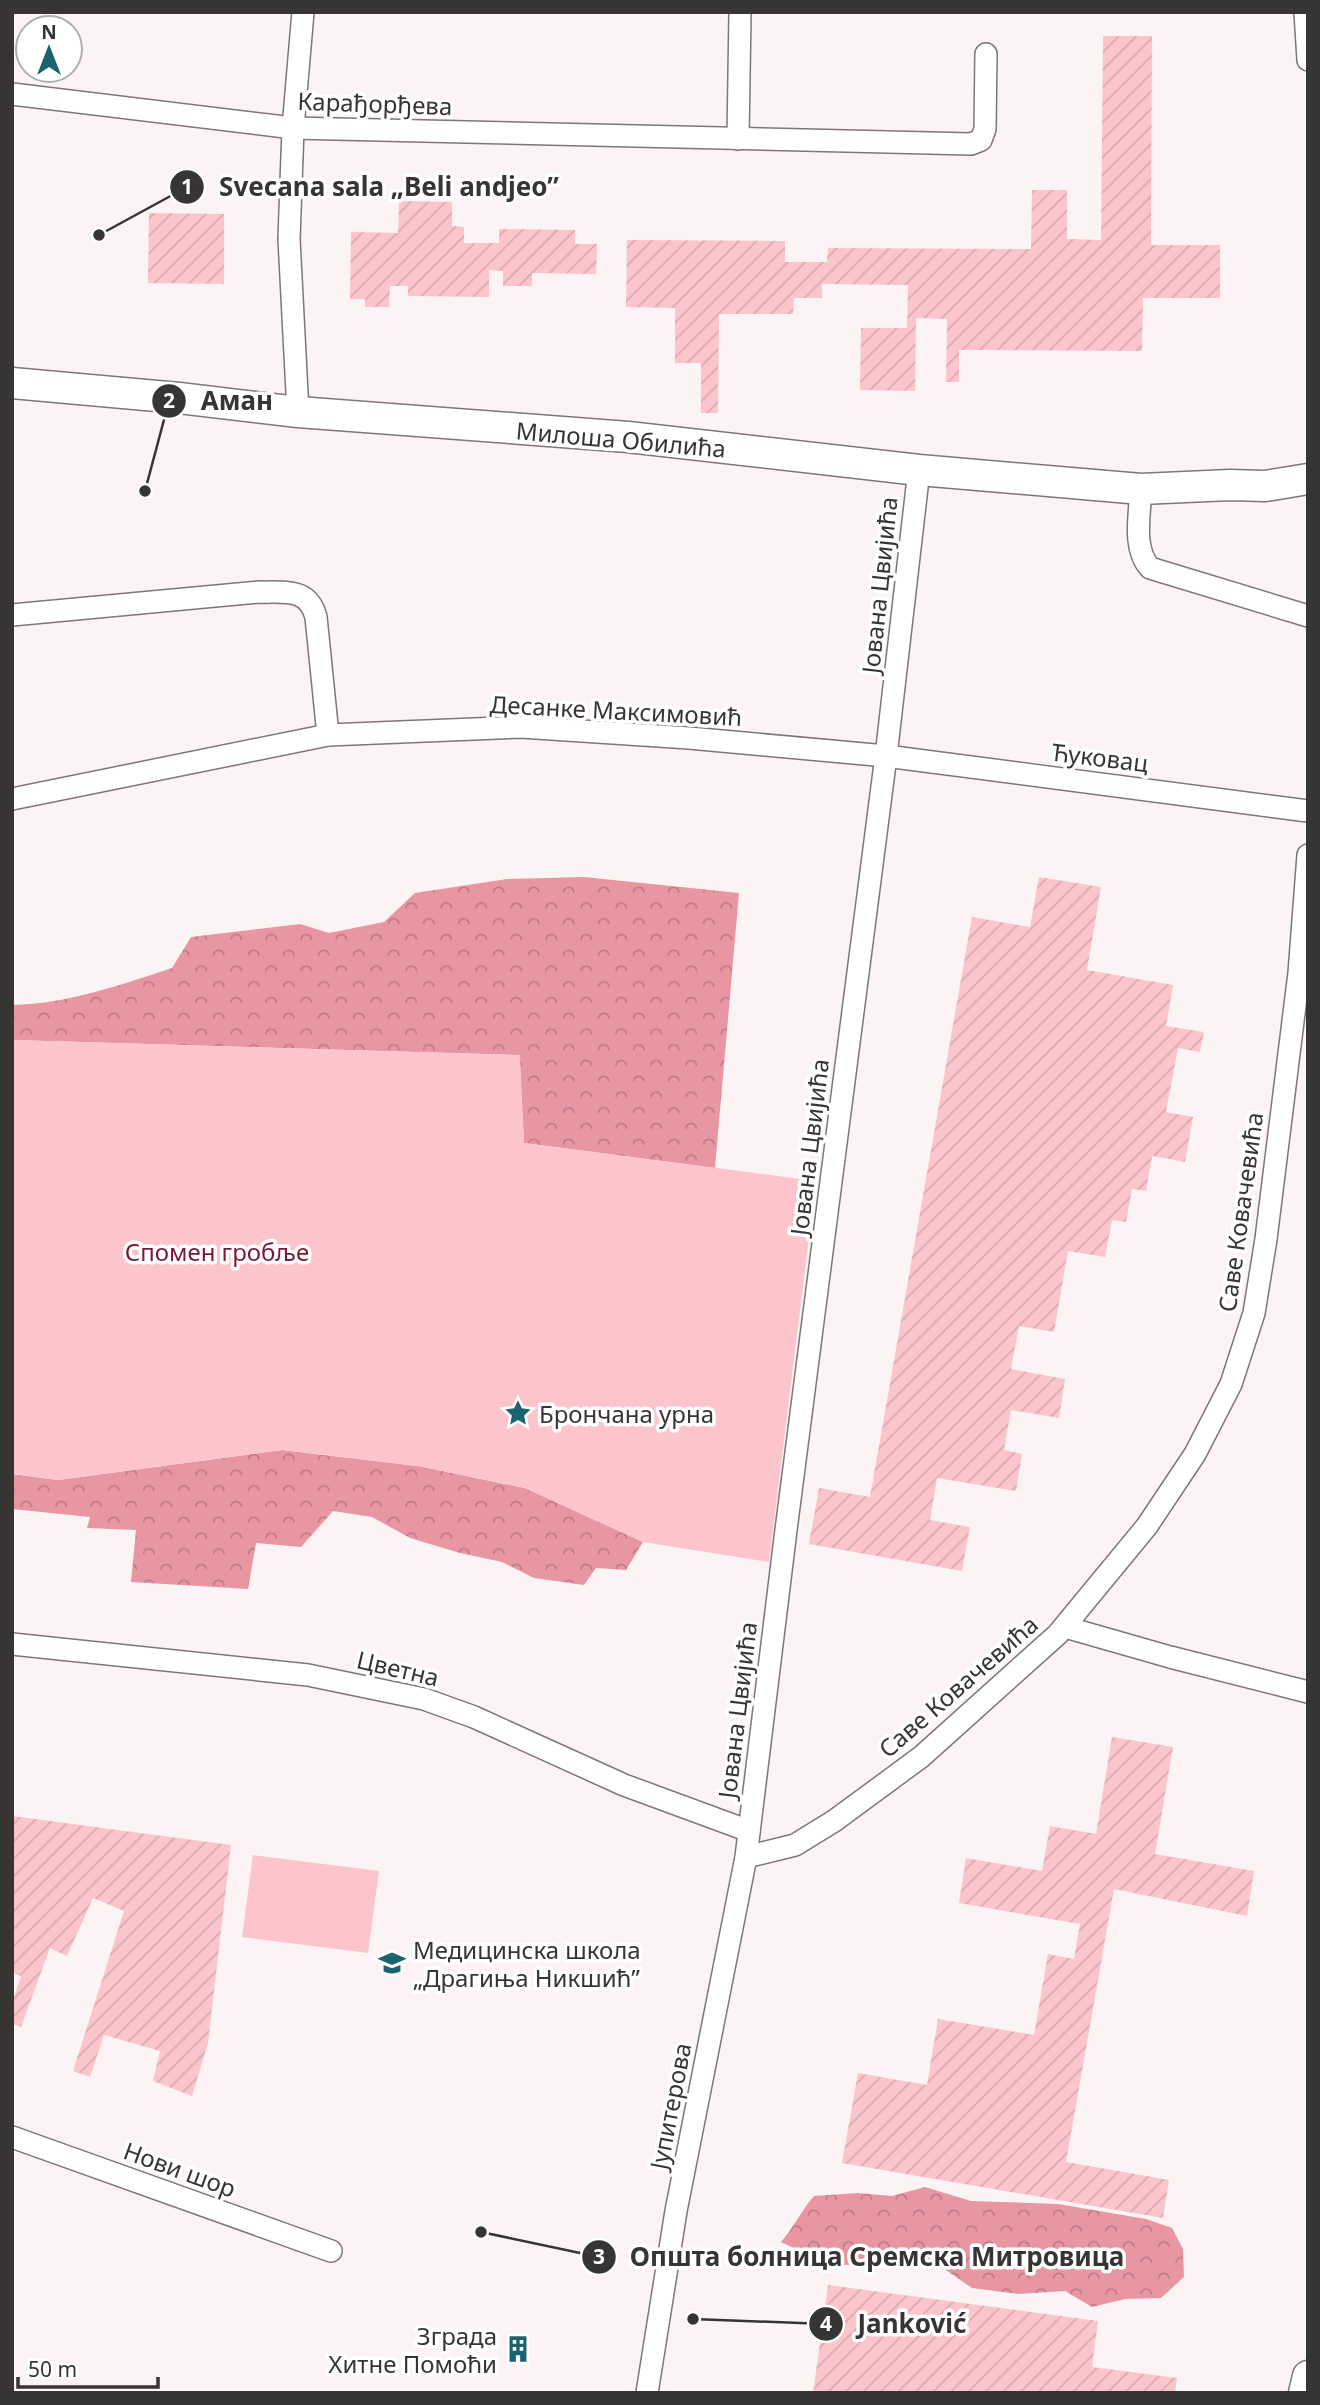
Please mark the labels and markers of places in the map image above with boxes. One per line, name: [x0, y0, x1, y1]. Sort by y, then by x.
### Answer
callout: Svecana sala „Beli andjeo”: [170, 163, 573, 210]
callout: Аман: [152, 377, 287, 424]
place label: Брончана урна: [539, 1397, 714, 1430]
place icon: Брончана урна: [503, 1398, 533, 1428]
place label: Медицинска школа „Драгиња Никшић”: [413, 1933, 641, 1994]
school or university icon: Медицинска школа „Драгиња Никшић”: [377, 1948, 407, 1978]
callout: Општа болница Сремска Митровица: [581, 2233, 1139, 2280]
callout: Janković: [809, 2300, 981, 2347]
place label: Зграда Хитне Помоћи: [328, 2319, 497, 2380]
building icon: Зграда Хитне Помоћи: [503, 2334, 533, 2364]

